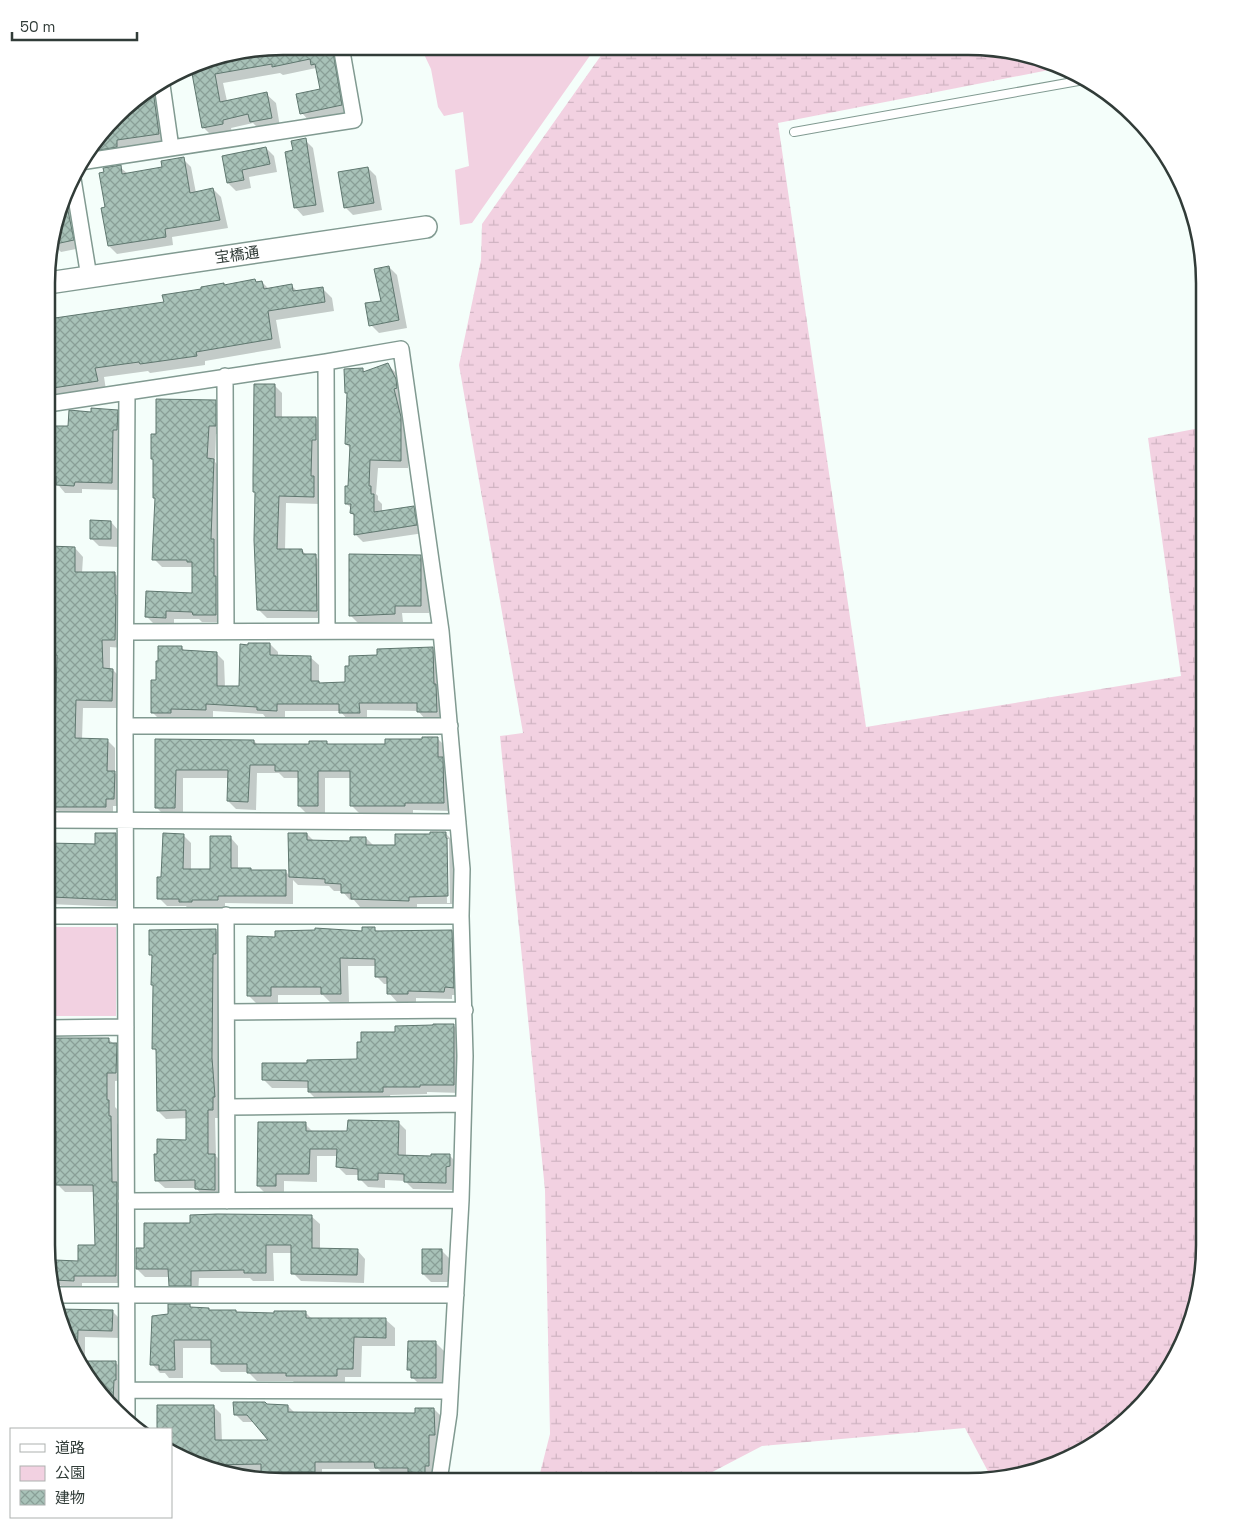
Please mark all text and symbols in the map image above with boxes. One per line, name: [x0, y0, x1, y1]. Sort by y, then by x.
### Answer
scale bar: [12, 10, 138, 42]
text: 50 m: [20, 17, 55, 36]
street label: 宝橋通: [213, 242, 261, 267]
legend: [10, 1428, 172, 1518]
text: 道路: [55, 1438, 85, 1457]
text: 公園: [55, 1463, 85, 1482]
text: 建物: [55, 1488, 85, 1507]

